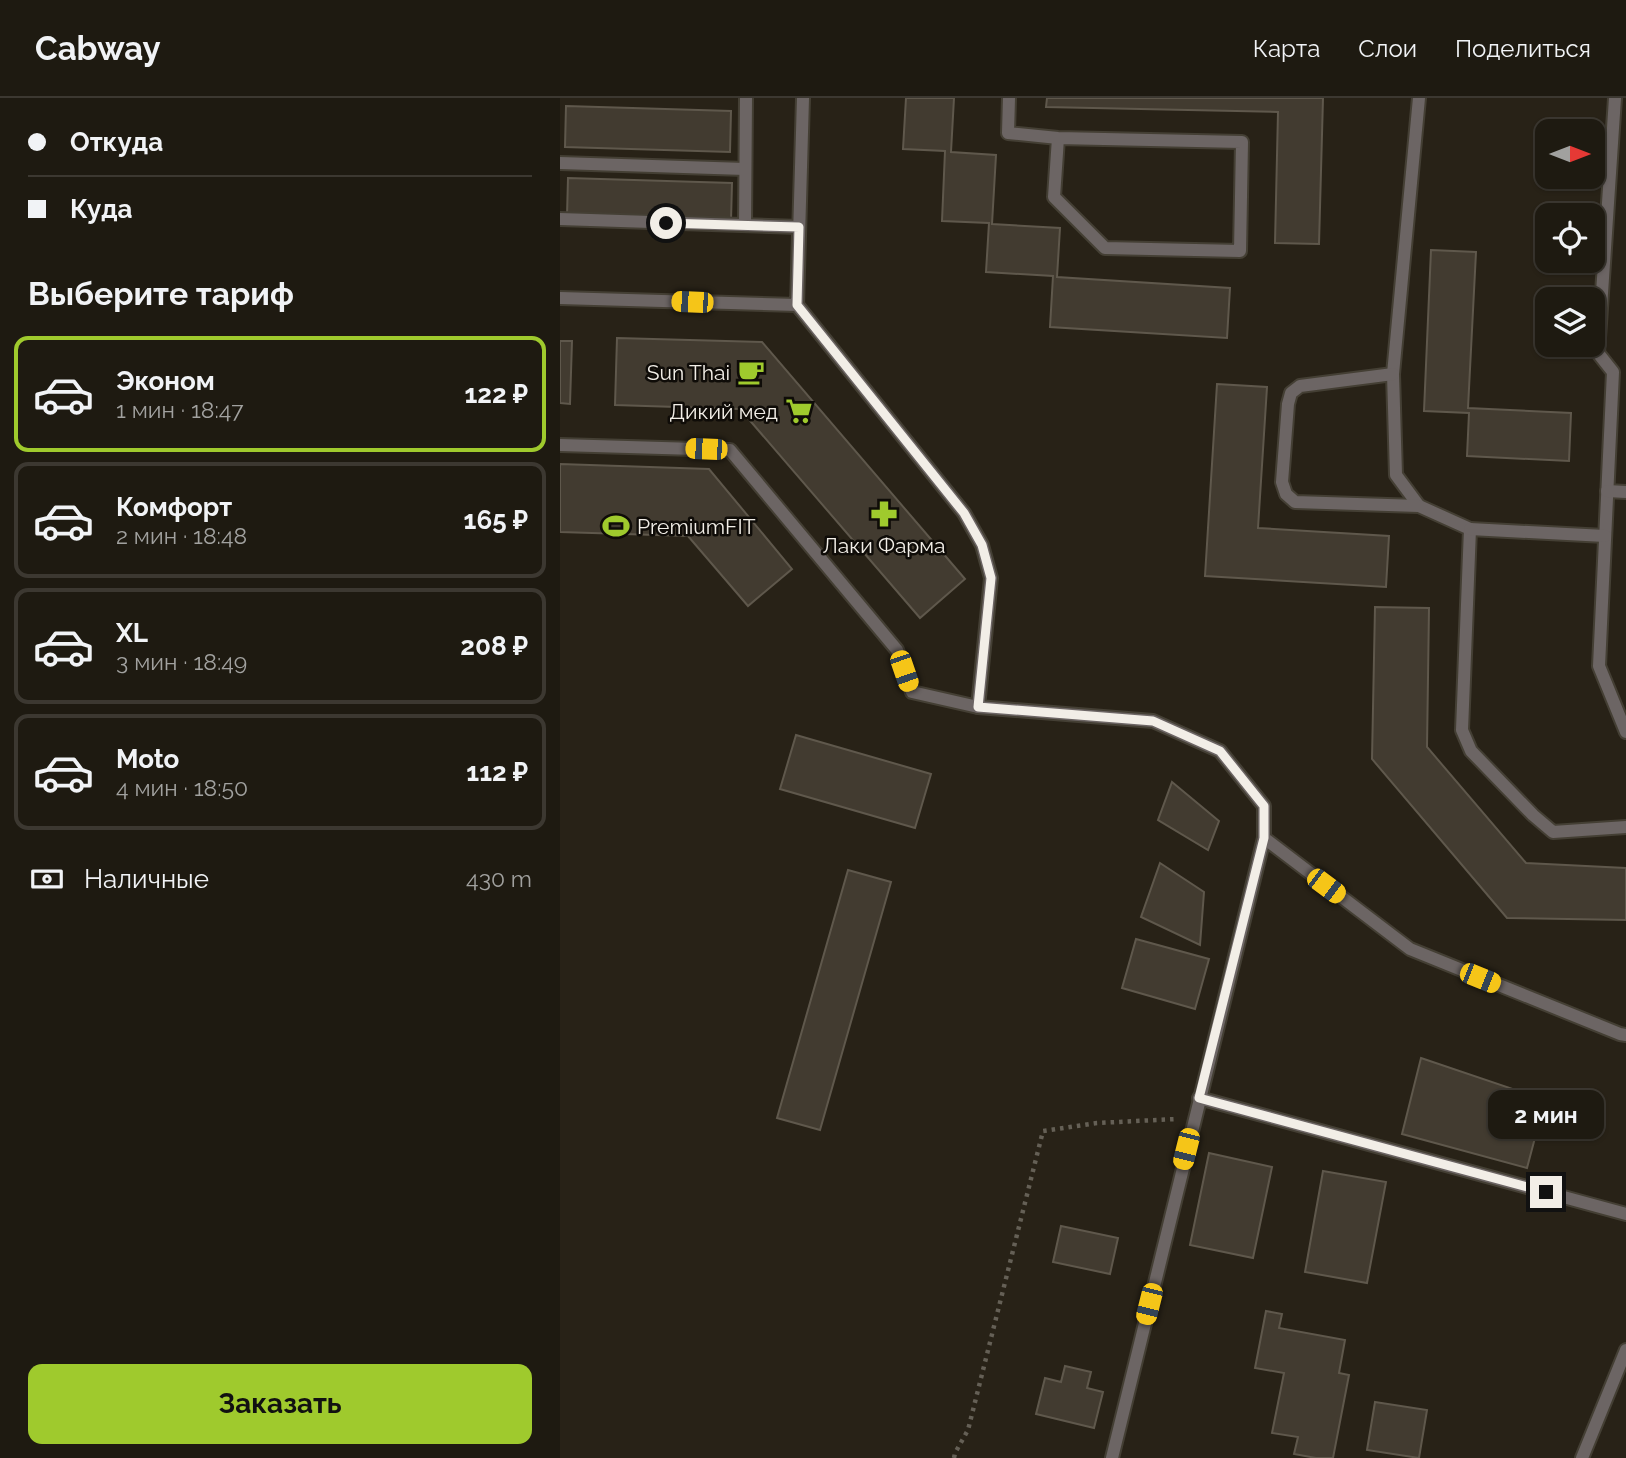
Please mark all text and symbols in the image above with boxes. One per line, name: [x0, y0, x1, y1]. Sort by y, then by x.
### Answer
text: Cabway: [35, 29, 161, 68]
text: Карта: [1253, 34, 1320, 63]
text: Слои: [1358, 34, 1417, 63]
text: Поделиться: [1455, 34, 1591, 63]
north arrow: [1535, 119, 1605, 189]
map controls: [1535, 119, 1605, 357]
text: Откуда: [70, 127, 163, 157]
text: Куда: [70, 194, 133, 224]
button: locate: [1535, 203, 1605, 273]
route start: [650, 207, 682, 239]
text: Выберите тариф: [28, 275, 294, 312]
button: layers: [1535, 287, 1605, 357]
car: [671, 291, 714, 313]
cafe icon: Sun Thai: [736, 357, 766, 387]
place label: Sun Thai: [647, 360, 730, 385]
icon: car: [32, 363, 95, 426]
text: Эконом: [116, 366, 215, 396]
text: 122 ₽: [464, 379, 528, 409]
text: 1 мин · 18:47: [116, 396, 244, 423]
supermarket icon: Дикий мед: [784, 396, 814, 426]
place label: Дикий мед: [669, 399, 778, 424]
car: [685, 438, 728, 460]
icon: car: [32, 489, 95, 552]
text: Комфорт: [116, 492, 232, 522]
pharmacy icon: Лаки Фарма: [869, 499, 899, 529]
text: 165 ₽: [464, 505, 528, 535]
sports icon: PremiumFIT: [601, 511, 631, 541]
place label: PremiumFIT: [637, 514, 756, 539]
text: 2 мин · 18:48: [116, 522, 247, 549]
place label: Лаки Фарма: [823, 533, 945, 558]
icon: car: [32, 615, 95, 678]
text: XL: [116, 618, 148, 648]
text: 208 ₽: [460, 631, 528, 661]
text: 3 мин · 18:49: [116, 648, 247, 675]
car: [888, 648, 921, 694]
icon: car: [32, 741, 95, 804]
text: Moto: [116, 744, 179, 774]
text: 112 ₽: [466, 757, 528, 787]
text: 4 мин · 18:50: [116, 774, 248, 801]
icon: cash: [28, 860, 66, 898]
text: Наличные: [84, 864, 209, 894]
text: 430 m: [466, 865, 532, 892]
car: [1303, 865, 1350, 907]
car: [1457, 960, 1504, 996]
callout: 2 мин: [1488, 1090, 1604, 1140]
text: 2 мин: [1514, 1101, 1578, 1128]
car: [1171, 1126, 1202, 1172]
route end: [1530, 1176, 1562, 1208]
car: [1134, 1281, 1165, 1327]
button: Заказать: [28, 1364, 532, 1444]

